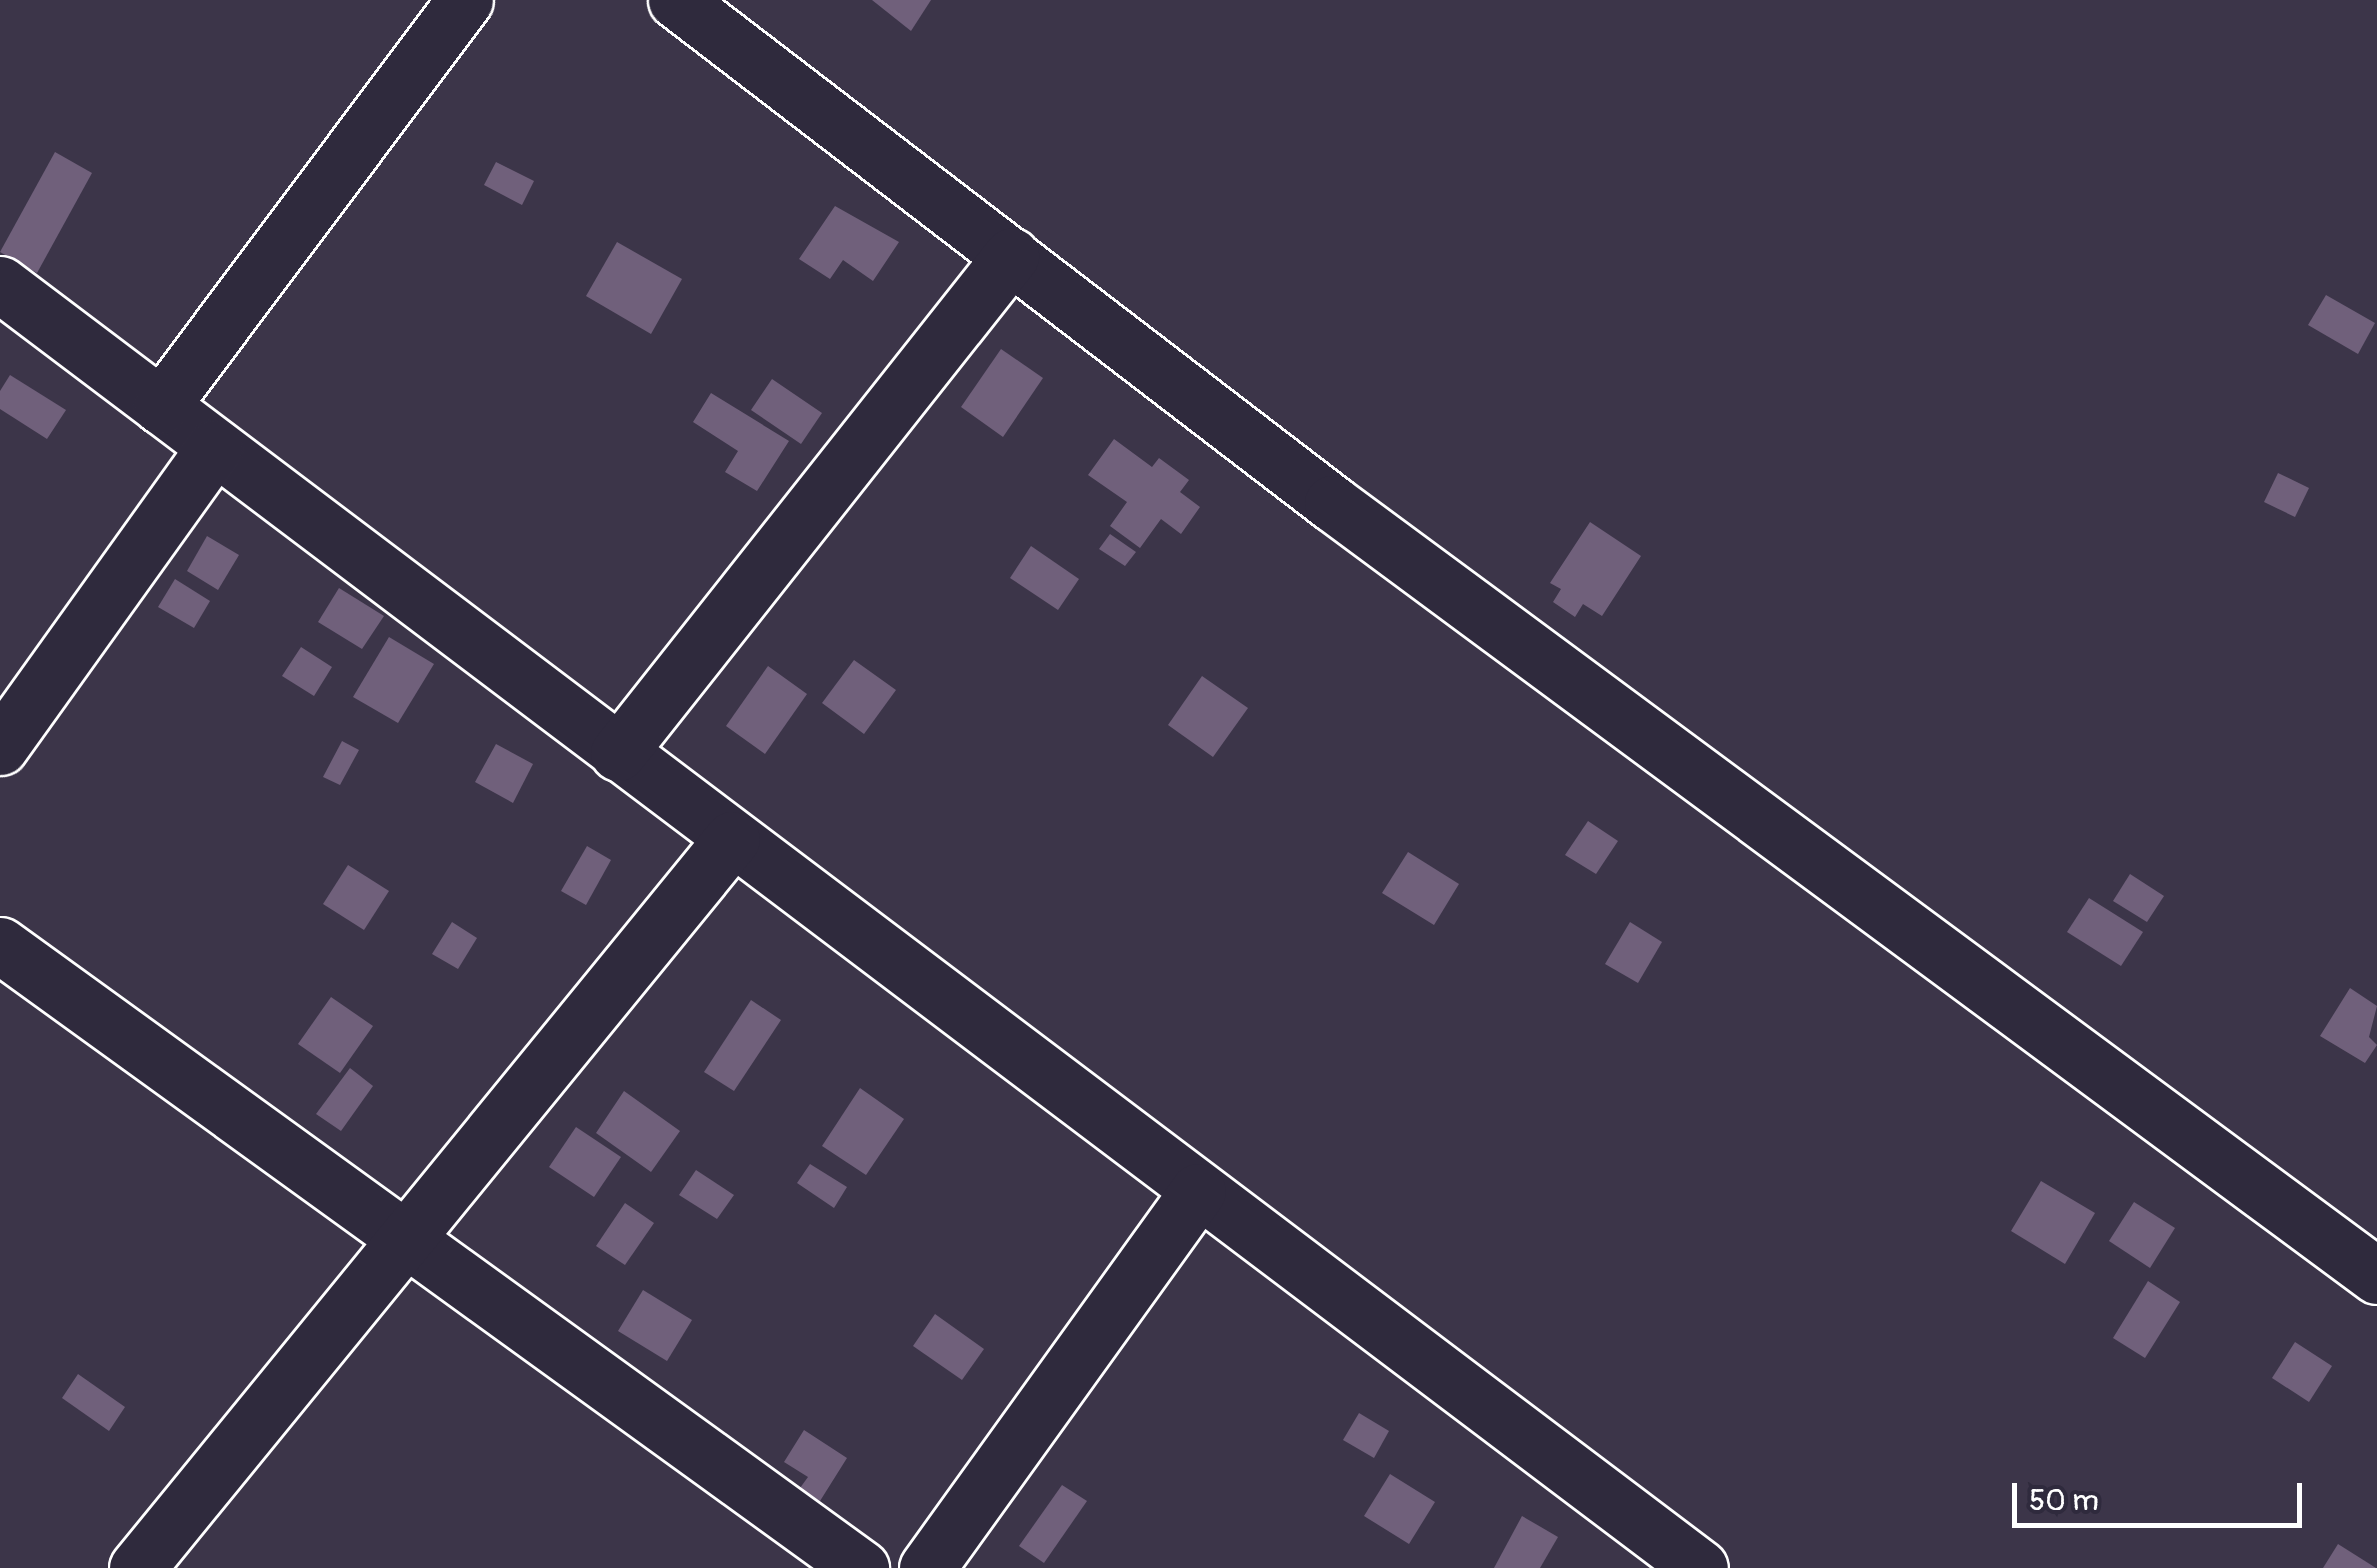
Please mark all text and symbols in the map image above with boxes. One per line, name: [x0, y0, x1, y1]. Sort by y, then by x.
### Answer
scale bar: [2017, 1463, 2307, 1525]
text: 50 m: [2029, 1482, 2099, 1519]

